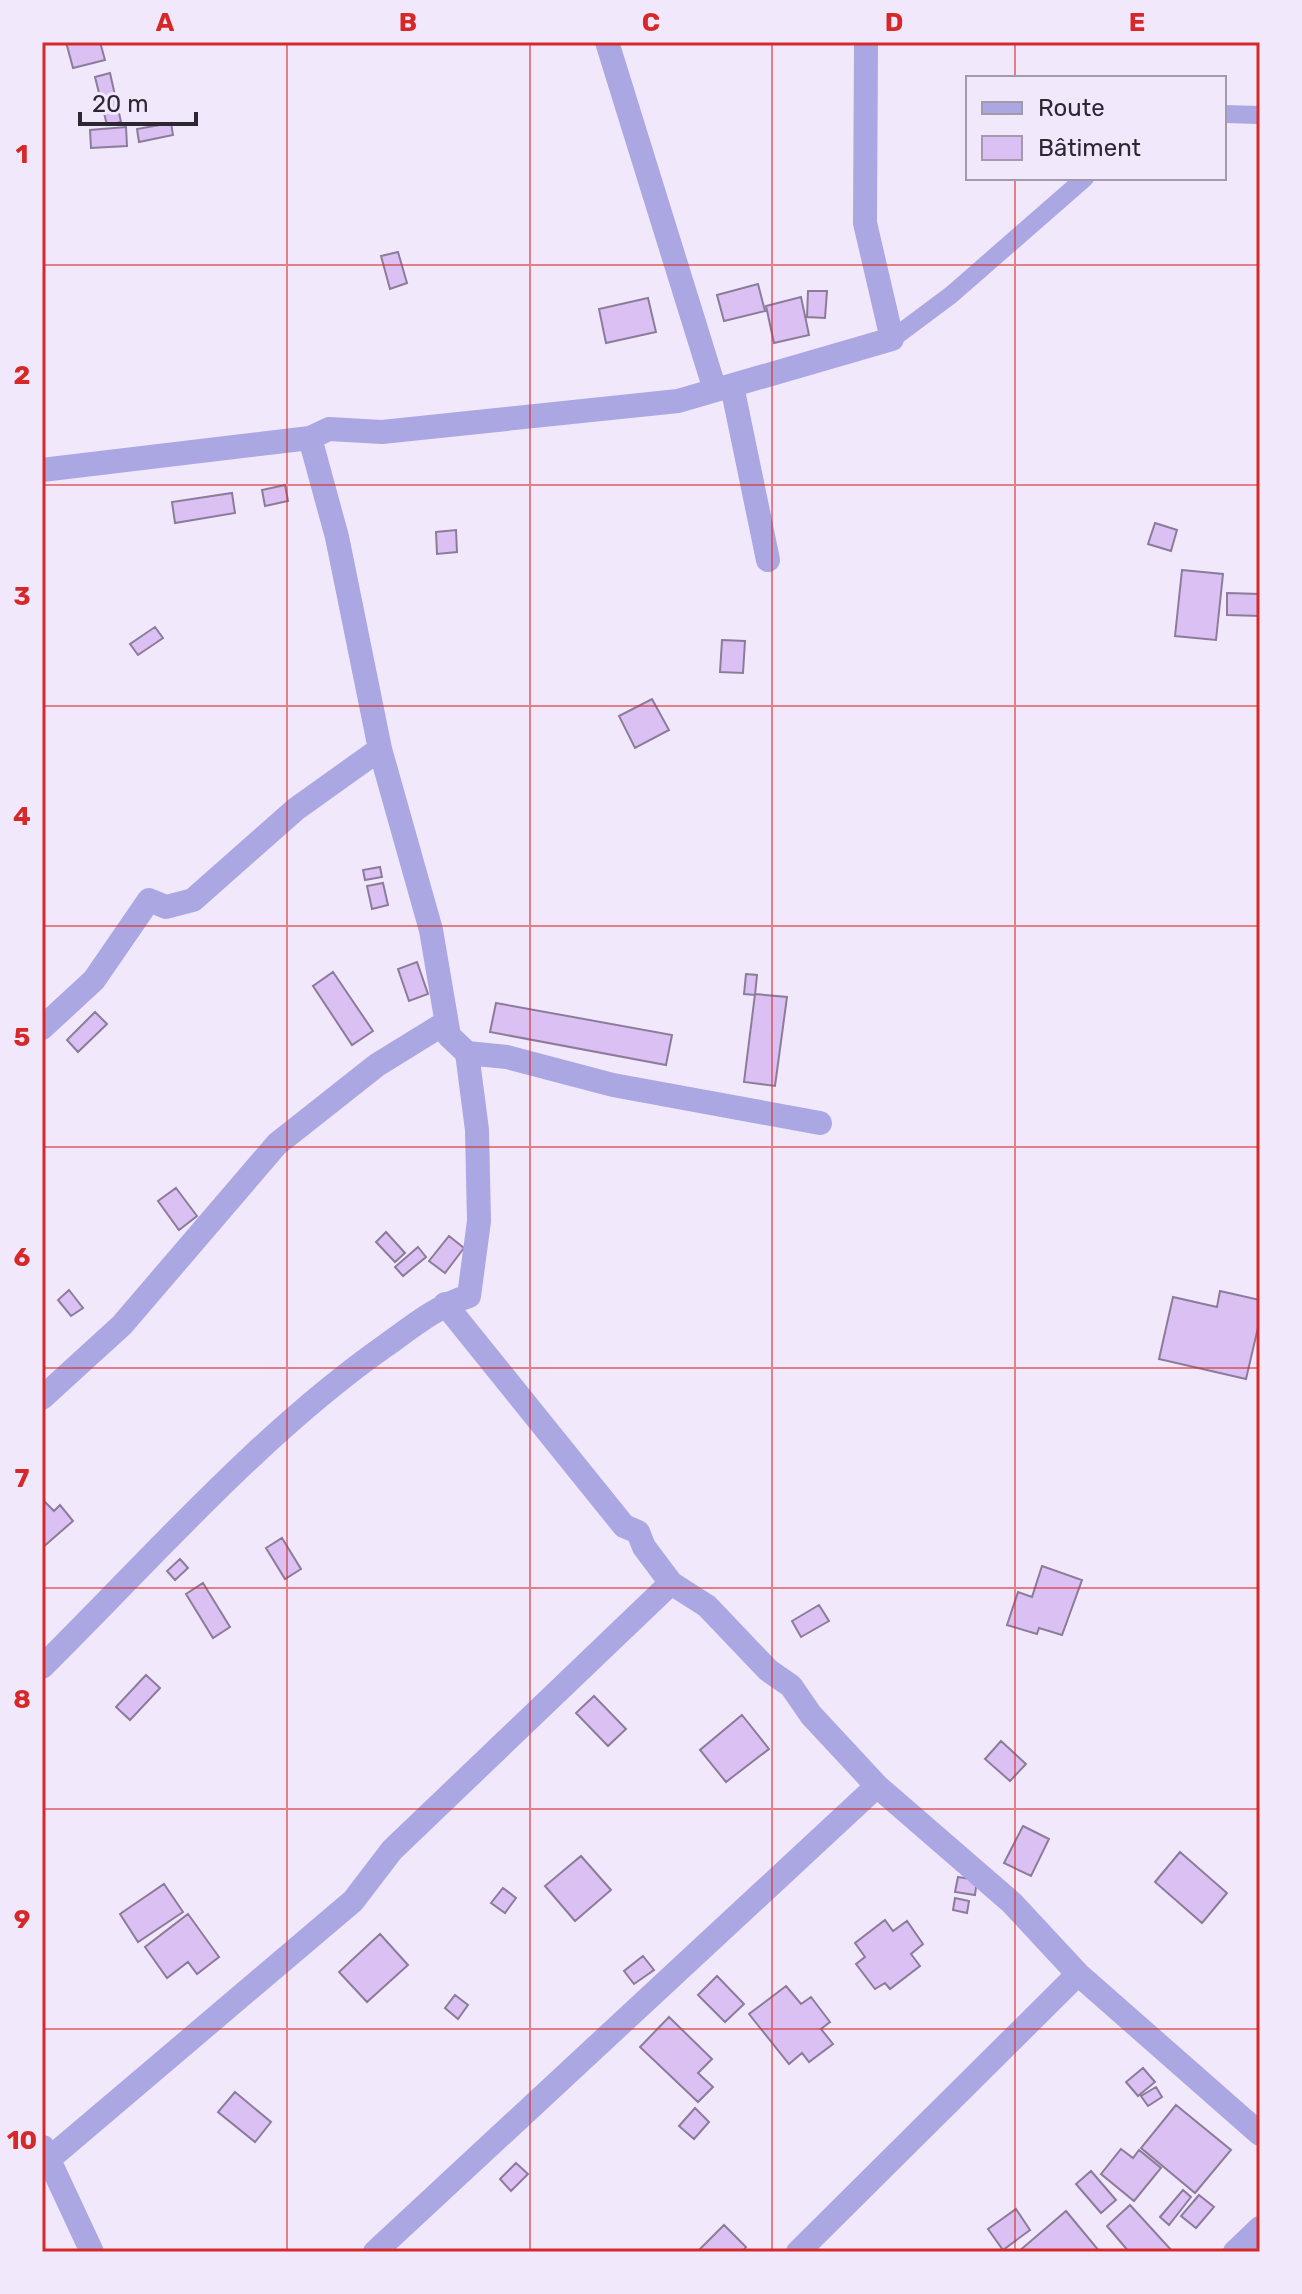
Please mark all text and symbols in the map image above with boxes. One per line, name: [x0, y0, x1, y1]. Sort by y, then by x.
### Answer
text: A: [156, 7, 175, 38]
text: B: [399, 7, 417, 38]
text: C: [642, 7, 660, 38]
text: D: [885, 7, 903, 38]
text: E: [1129, 7, 1145, 38]
scale bar: [80, 76, 196, 126]
legend: [966, 76, 1226, 180]
text: 20 m: [92, 90, 149, 118]
text: Route: [1038, 94, 1105, 122]
text: Bâtiment: [1038, 134, 1141, 162]
text: 1: [16, 139, 28, 170]
text: 2: [14, 360, 30, 391]
text: 3: [13, 581, 31, 612]
text: 4: [13, 801, 31, 832]
text: 5: [14, 1022, 30, 1053]
text: 6: [14, 1242, 31, 1273]
text: 7: [15, 1463, 30, 1494]
text: 8: [13, 1684, 31, 1715]
text: 9: [14, 1904, 30, 1935]
text: 10: [7, 2125, 37, 2156]

